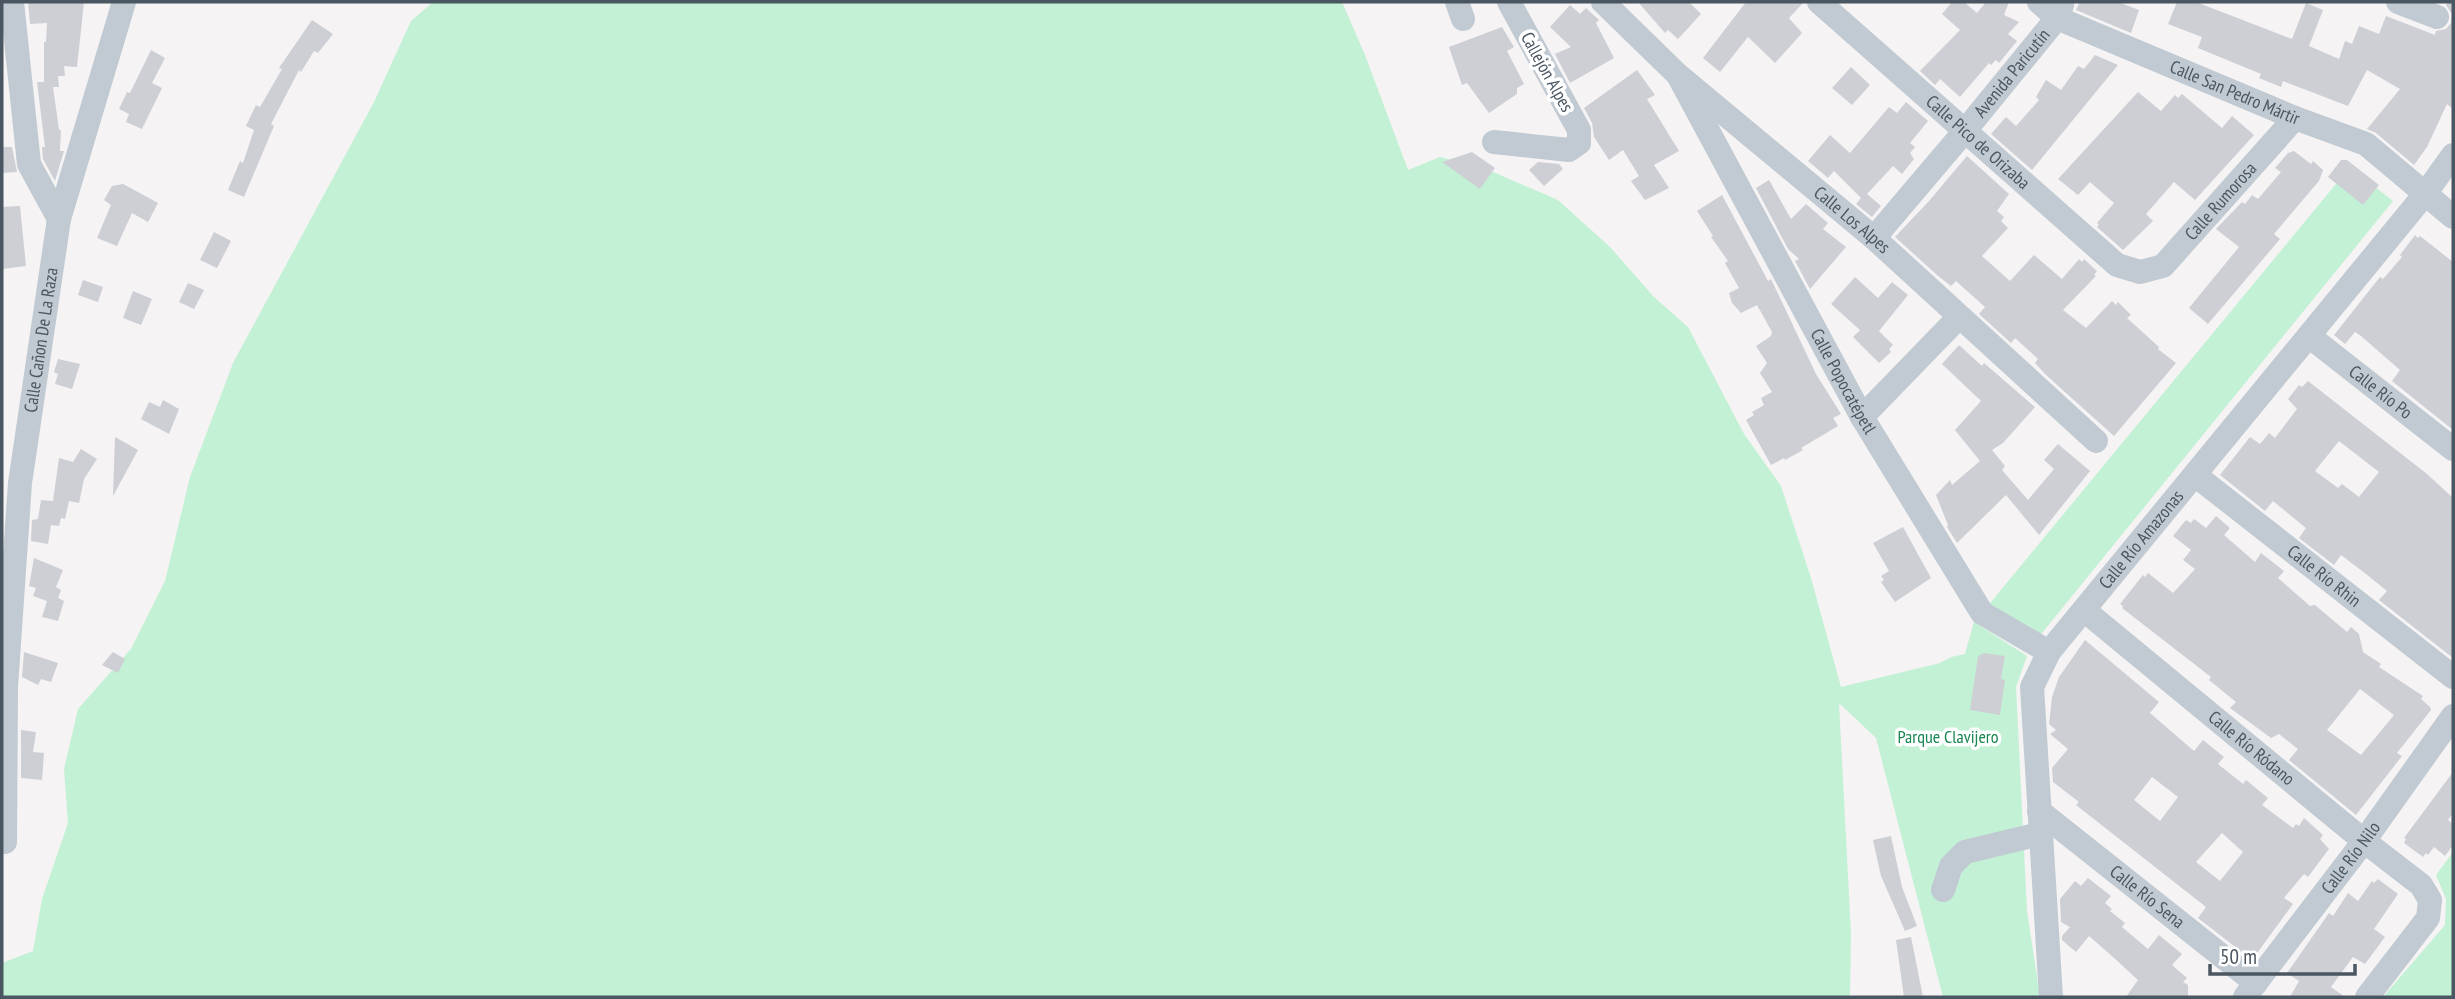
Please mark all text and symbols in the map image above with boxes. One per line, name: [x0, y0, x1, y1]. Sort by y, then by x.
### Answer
street label: Avenida Paricutín: [1969, 24, 2055, 122]
street label: Callejón Alpes: [1516, 28, 1579, 116]
street label: Calle San Pedro Mártir: [2167, 55, 2303, 130]
street label: Calle Pico de Orizaba: [1922, 90, 2035, 194]
street label: Calle Rumorosa: [2180, 157, 2261, 245]
street label: Calle Los Alpes: [1809, 181, 1895, 258]
street label: Calle Cañon De La Raza: [19, 266, 63, 414]
street label: Calle Popocatépetl: [1806, 325, 1882, 439]
street label: Calle Río Po: [2345, 360, 2417, 424]
street label: Calle Río Amazonas: [2094, 485, 2188, 593]
street label: Calle Río Rhin: [2283, 540, 2366, 612]
street label: Calle Río Ródano: [2204, 705, 2300, 790]
park label: Parque Clavijero: [1897, 725, 1999, 748]
street label: Calle Río Nilo: [2316, 817, 2385, 898]
street label: Calle Río Sena: [2105, 860, 2190, 933]
scale bar: [2210, 932, 2355, 976]
text: 50 m: [2220, 943, 2257, 970]

